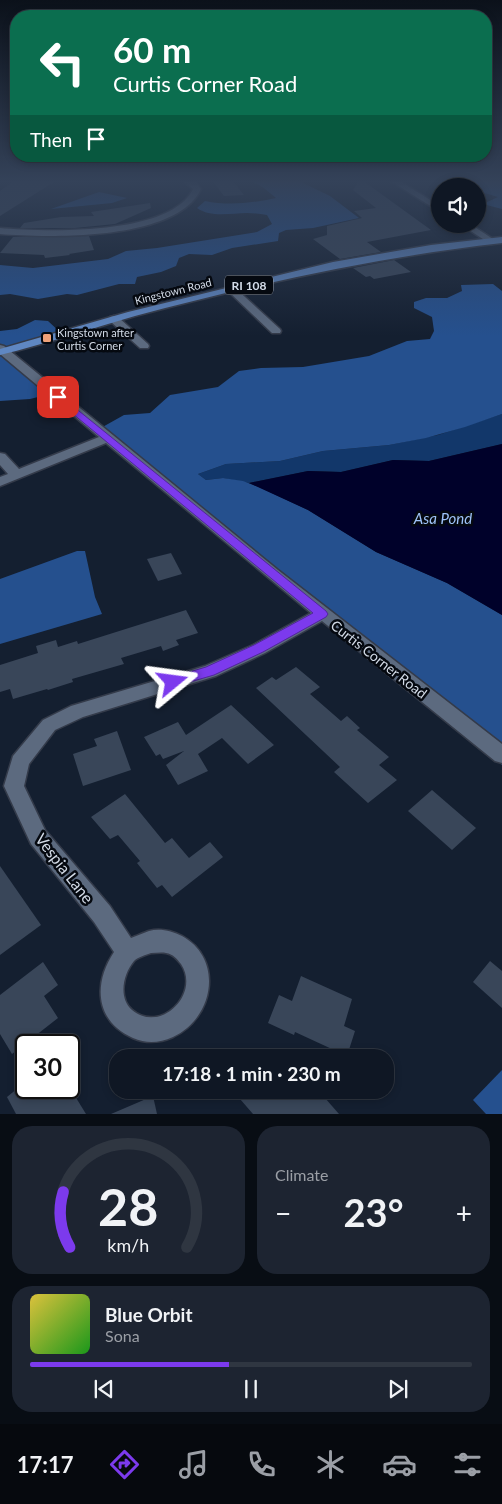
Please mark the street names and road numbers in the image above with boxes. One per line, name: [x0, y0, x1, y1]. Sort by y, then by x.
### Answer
street label: Kingstown Road: [133, 275, 213, 307]
road number: RI 108: [225, 276, 273, 294]
street label: Curtis Corner Road: [328, 616, 430, 702]
street label: Vespia Lane: [32, 829, 98, 907]

